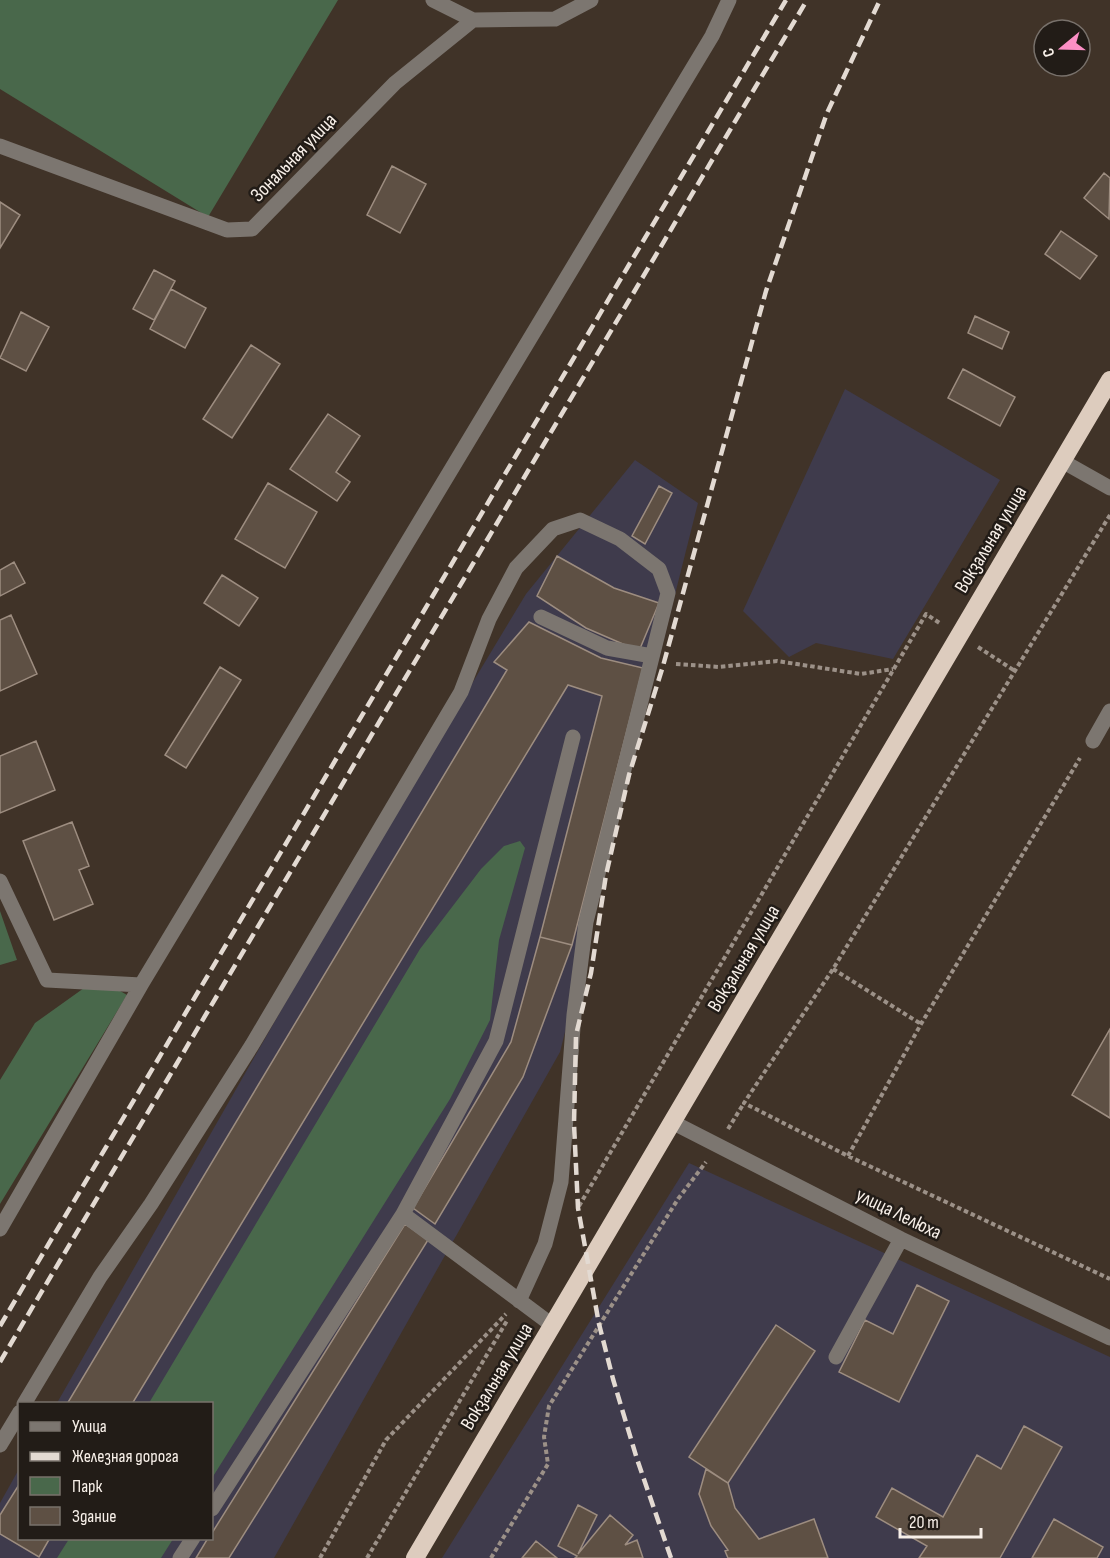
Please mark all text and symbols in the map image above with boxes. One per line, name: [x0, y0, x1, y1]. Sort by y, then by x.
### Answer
north arrow: [1032, 18, 1092, 78]
text: С: [1039, 45, 1060, 59]
street label: Зональная улица: [245, 108, 342, 207]
street label: Вокзальная улица: [950, 482, 1032, 597]
street label: Вокзальная улица: [703, 901, 785, 1016]
street label: улица Лелюха: [852, 1183, 945, 1245]
street label: Вокзальная улица: [456, 1319, 538, 1434]
legend: [18, 1402, 213, 1540]
text: Улица: [72, 1416, 107, 1437]
text: Железная дорога: [72, 1446, 179, 1467]
text: Парк: [72, 1476, 103, 1497]
scale bar: [900, 1501, 981, 1539]
text: Здание: [72, 1506, 117, 1527]
text: 20 m: [909, 1512, 939, 1533]

